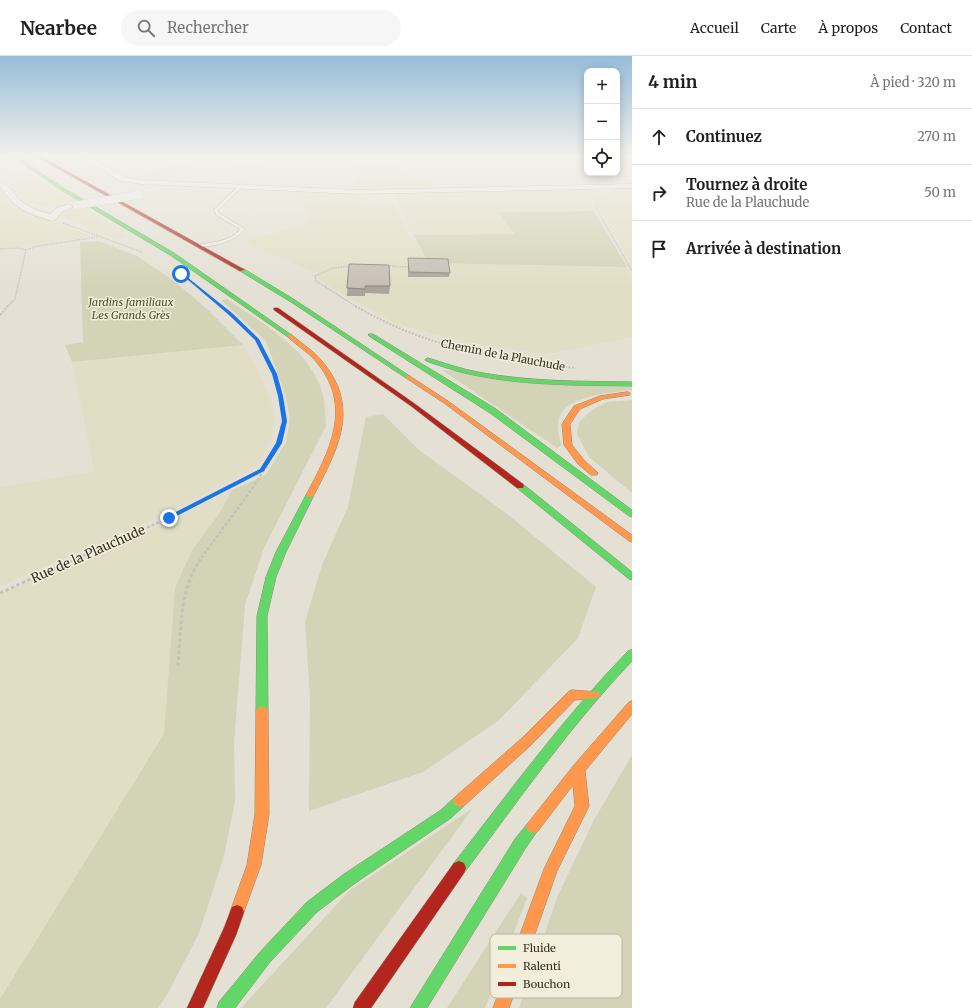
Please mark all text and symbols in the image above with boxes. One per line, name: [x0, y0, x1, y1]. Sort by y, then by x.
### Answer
search box: [121, 10, 401, 46]
text: Nearbee: [20, 16, 97, 40]
icon: search: [135, 17, 157, 39]
text: Rechercher: [167, 18, 249, 37]
text: Accueil: [690, 19, 739, 37]
text: Carte: [761, 19, 796, 37]
text: À propos: [818, 19, 878, 37]
text: Contact: [900, 19, 952, 37]
map controls: [584, 68, 620, 176]
button: +: [584, 68, 620, 104]
text: 4 min: [648, 71, 697, 93]
text: À pied · 320 m: [870, 74, 956, 91]
button: −: [584, 104, 620, 140]
icon: ahead: [648, 126, 670, 148]
text: Continuez: [686, 127, 762, 146]
text: 270 m: [917, 128, 956, 145]
button: locate: [584, 140, 620, 176]
text: Tournez à droite: [686, 175, 807, 194]
icon: right: [648, 182, 670, 204]
text: 50 m: [924, 184, 956, 201]
text: Rue de la Plauchude: [686, 194, 809, 211]
icon: arrive: [648, 238, 670, 260]
text: Arrivée à destination: [686, 239, 841, 258]
route start: [172, 265, 190, 283]
park label: Jardins familiaux Les Grands Grès: [88, 295, 174, 322]
street label: Chemin de la Plauchude: [440, 336, 567, 374]
route end: [160, 509, 178, 527]
street label: Rue de la Plauchude: [28, 521, 148, 587]
legend: [490, 934, 622, 998]
text: Fluide: [523, 941, 556, 955]
text: Ralenti: [523, 959, 561, 973]
text: Bouchon: [523, 977, 571, 991]

